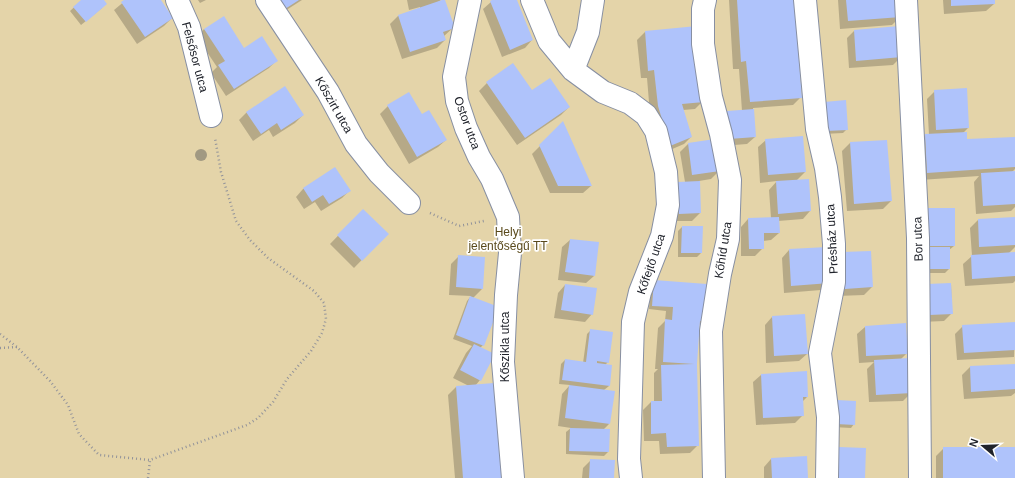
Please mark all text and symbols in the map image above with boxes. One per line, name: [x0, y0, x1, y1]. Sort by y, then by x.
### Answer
street label: Felsősor utca: [179, 20, 211, 94]
street label: Kőszirt utca: [312, 74, 356, 136]
street label: Ostor utca: [451, 95, 483, 152]
street label: Présház utca: [823, 203, 841, 274]
street label: Bor utca: [910, 216, 926, 262]
street label: Kőhíd utca: [712, 220, 734, 279]
park label: Helyi jelentőségű TT: [467, 225, 548, 253]
street label: Kőfejtő utca: [634, 231, 668, 296]
street label: Kőszikla utca: [498, 311, 512, 382]
north arrow: [963, 426, 1003, 466]
text: N: [967, 437, 981, 448]

